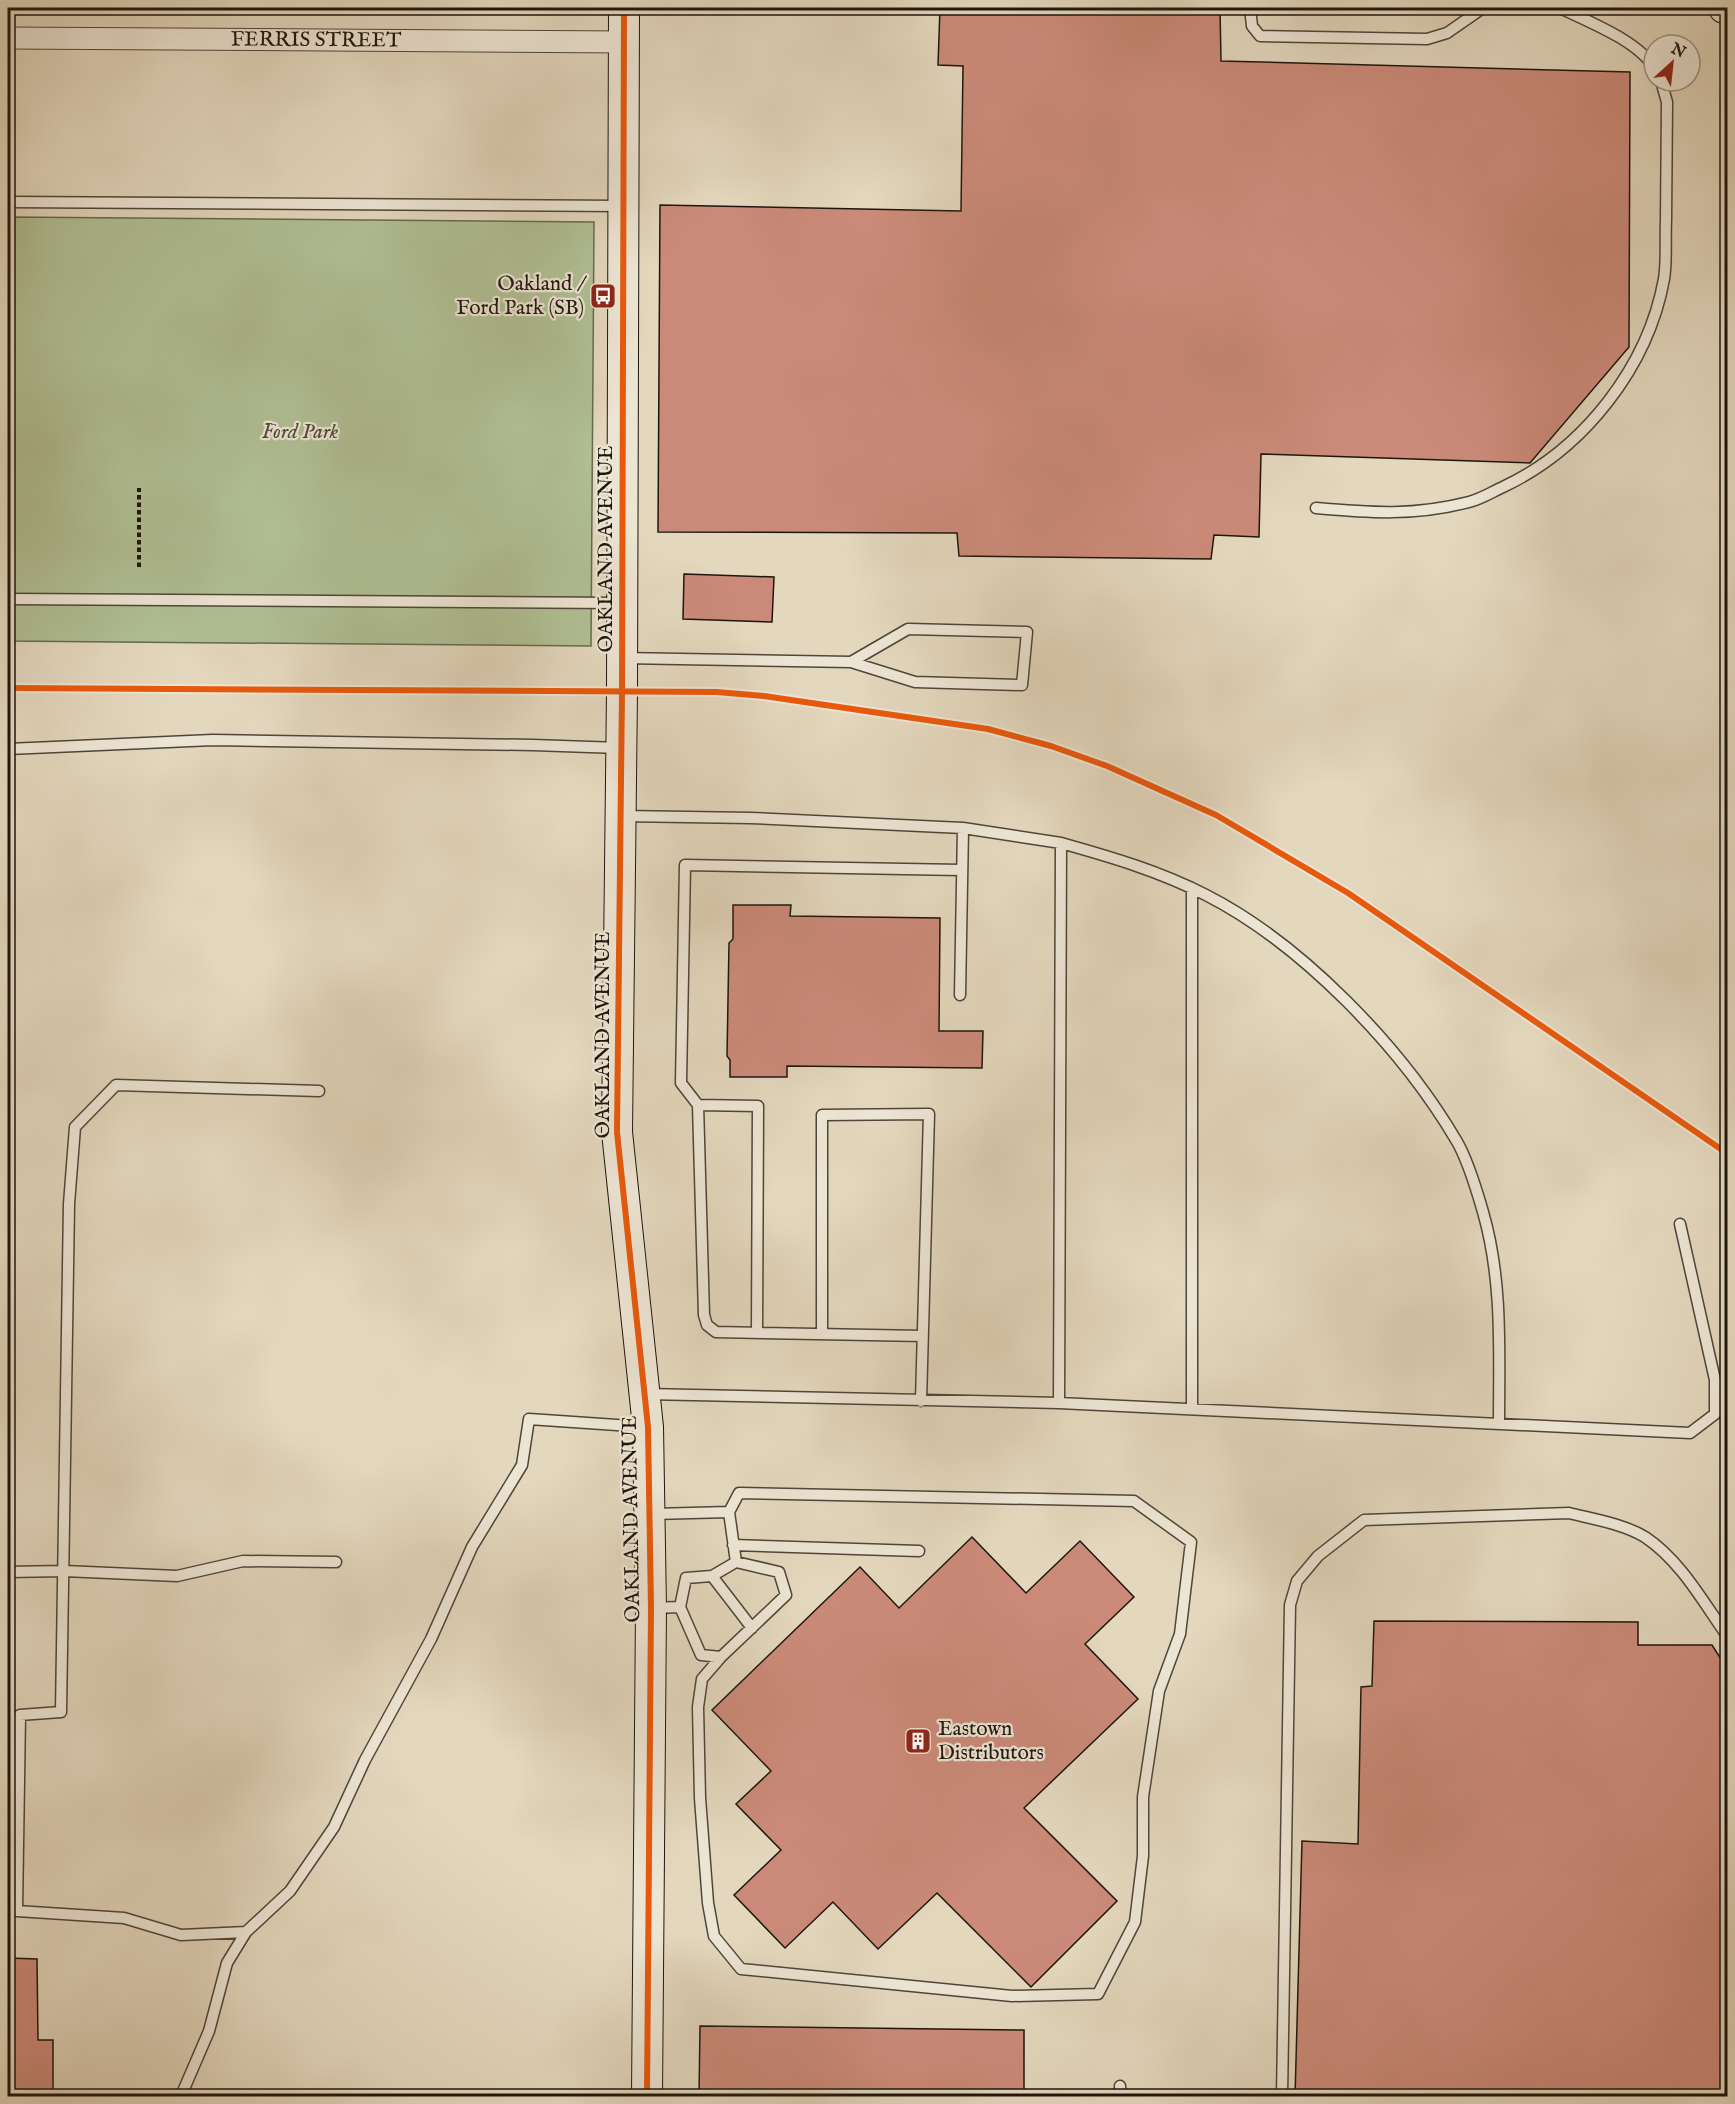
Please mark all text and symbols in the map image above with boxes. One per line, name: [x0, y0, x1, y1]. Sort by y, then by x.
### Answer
street label: FERRIS STREET: [231, 26, 402, 54]
north arrow: [1642, 33, 1702, 93]
text: N: [1666, 39, 1689, 64]
place label: Oakland / Ford Park (SB): [456, 271, 588, 322]
bus stop icon: Oakland / Ford Park (SB): [588, 281, 618, 311]
park label: Ford Park: [262, 419, 339, 446]
street label: OAKLAND AVENUE: [593, 445, 620, 653]
street label: OAKLAND AVENUE: [590, 931, 617, 1139]
street label: OAKLAND AVENUE: [617, 1415, 647, 1623]
place label: Eastown Distributors: [938, 1716, 1044, 1767]
building icon: Eastown Distributors: [903, 1726, 933, 1756]

